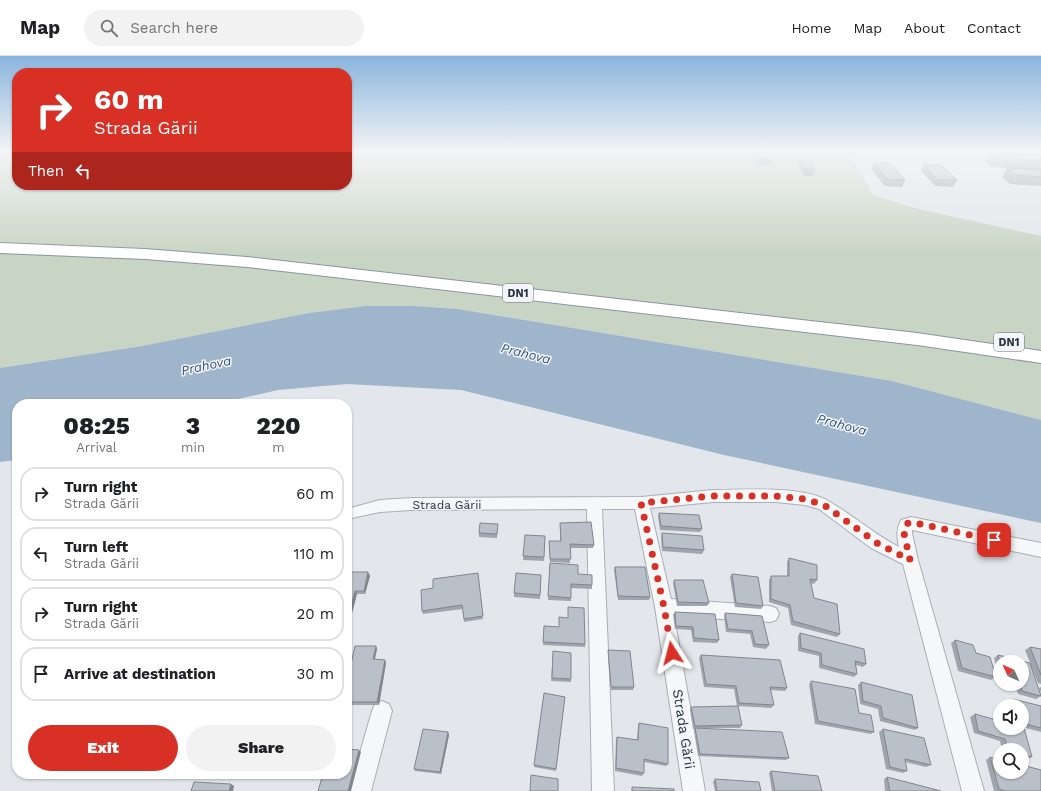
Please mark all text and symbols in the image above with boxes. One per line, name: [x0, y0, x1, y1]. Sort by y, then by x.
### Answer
search box: [84, 10, 364, 46]
text: Map: [20, 16, 60, 39]
icon: search: [98, 17, 120, 39]
text: Search here: [130, 19, 218, 37]
text: Home: [791, 20, 831, 36]
text: Map: [853, 20, 882, 36]
text: About: [904, 20, 945, 36]
text: Contact: [967, 20, 1021, 36]
text: 60 m: [94, 83, 164, 116]
icon: right: [28, 84, 80, 136]
text: Strada Gării: [94, 117, 198, 138]
icon: left: [72, 160, 94, 182]
text: Then: [28, 162, 64, 180]
road number: DN1: [503, 284, 533, 302]
road number: DN1: [994, 333, 1024, 351]
water label: Prahova: [499, 340, 552, 367]
water label: Prahova: [180, 353, 232, 378]
water label: Prahova: [815, 411, 868, 438]
text: 08:25: [63, 412, 130, 440]
text: 3: [186, 412, 200, 440]
text: 220: [256, 412, 301, 440]
text: Arrival: [76, 440, 117, 455]
text: min: [181, 440, 205, 455]
text: m: [272, 440, 285, 455]
text: Turn right: [64, 478, 137, 496]
icon: right: [30, 483, 52, 505]
text: 60 m: [296, 485, 334, 503]
text: Strada Gării: [64, 496, 139, 511]
street label: Strada Gării: [412, 498, 482, 512]
pin: [977, 523, 1011, 557]
icon: arrive: [983, 529, 1005, 551]
text: Turn left: [64, 538, 128, 556]
icon: left: [30, 543, 52, 565]
text: 110 m: [294, 545, 334, 563]
text: Strada Gării: [64, 556, 139, 571]
text: Turn right: [64, 598, 137, 616]
icon: right: [30, 603, 52, 625]
text: 20 m: [297, 605, 334, 623]
text: Strada Gării: [64, 616, 139, 631]
position arrow: [651, 632, 693, 674]
north arrow: [993, 655, 1029, 691]
map controls: [993, 655, 1029, 779]
icon: arrive: [30, 663, 52, 685]
text: Arrive at destination: [64, 665, 216, 683]
text: 30 m: [297, 665, 334, 683]
street label: Strada Gării: [670, 688, 698, 770]
button: sound: [993, 699, 1029, 735]
button: Exit: [28, 725, 178, 771]
button: Share: [186, 725, 336, 771]
button: search: [993, 743, 1029, 779]

